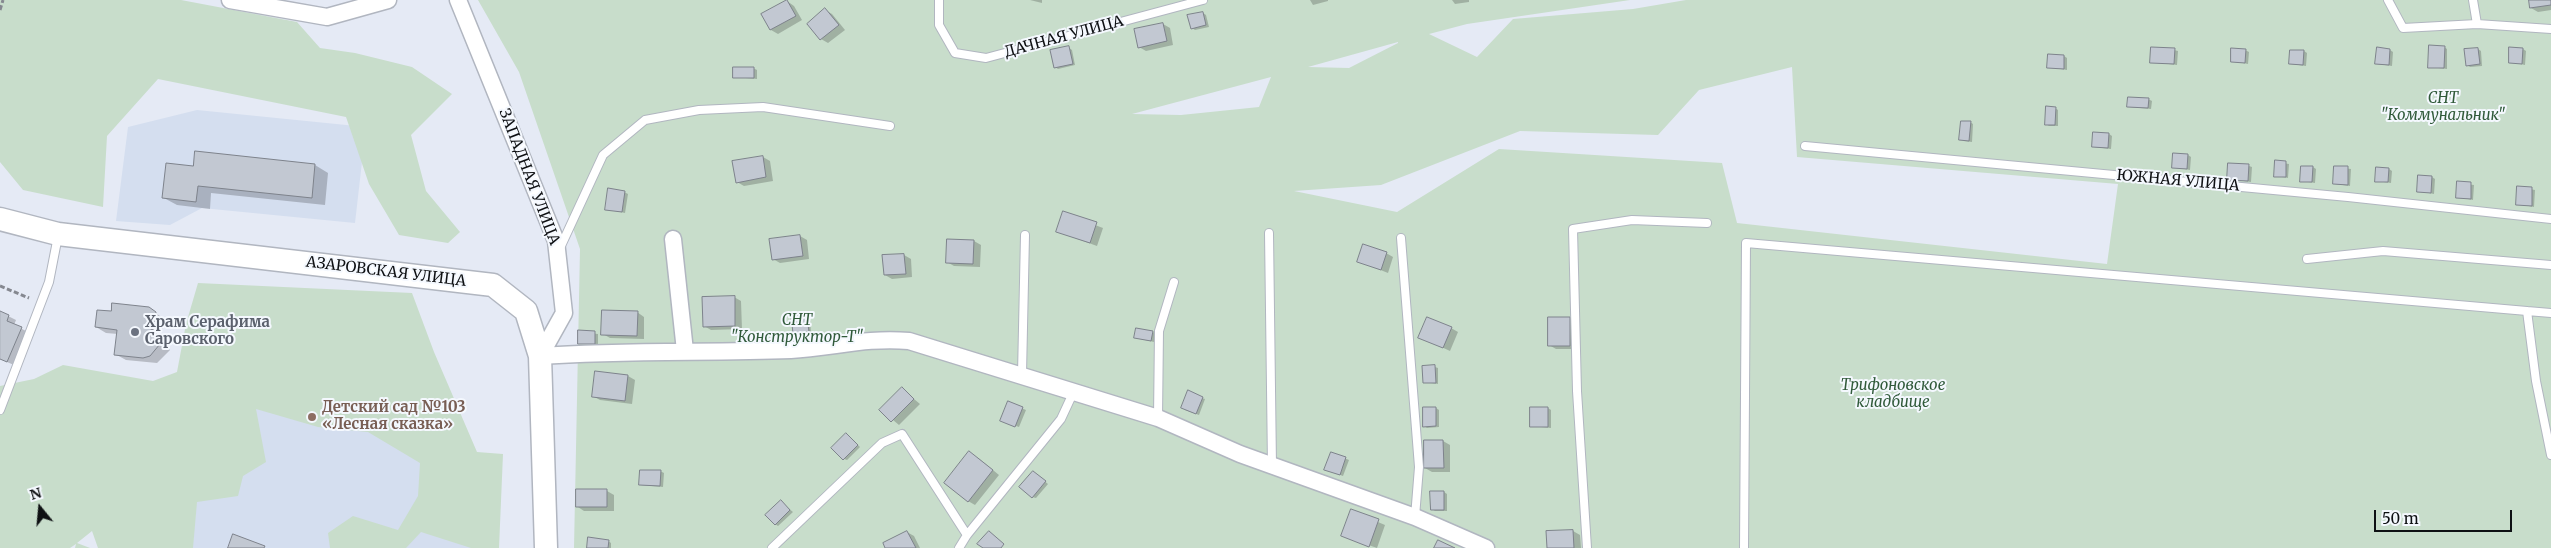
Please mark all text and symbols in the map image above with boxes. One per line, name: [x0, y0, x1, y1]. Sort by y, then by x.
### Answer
street label: ДАЧНАЯ УЛИЦА: [1003, 12, 1125, 62]
park label: СНТ "Коммунальник": [2381, 90, 2505, 125]
street label: ЗАПАДНАЯ УЛИЦА: [495, 106, 563, 248]
street label: ЮЖНАЯ УЛИЦА: [2116, 167, 2240, 195]
street label: АЗАРОВСКАЯ УЛИЦА: [305, 253, 467, 291]
park label: СНТ "Конструктор-Т": [731, 312, 863, 347]
place label: Храм Серафима Саровского: [145, 314, 270, 349]
marker: Храм Серафима Саровского: [129, 326, 141, 338]
park label: Трифоновское кладбище: [1841, 377, 1945, 412]
place label: Детский сад №103 «Лесная сказка»: [322, 399, 466, 434]
marker: Детский сад №103 «Лесная сказка»: [306, 411, 318, 423]
north arrow: [15, 483, 65, 533]
text: N: [28, 483, 44, 504]
scale bar: [2376, 500, 2514, 532]
text: 50 m: [2382, 509, 2419, 528]

